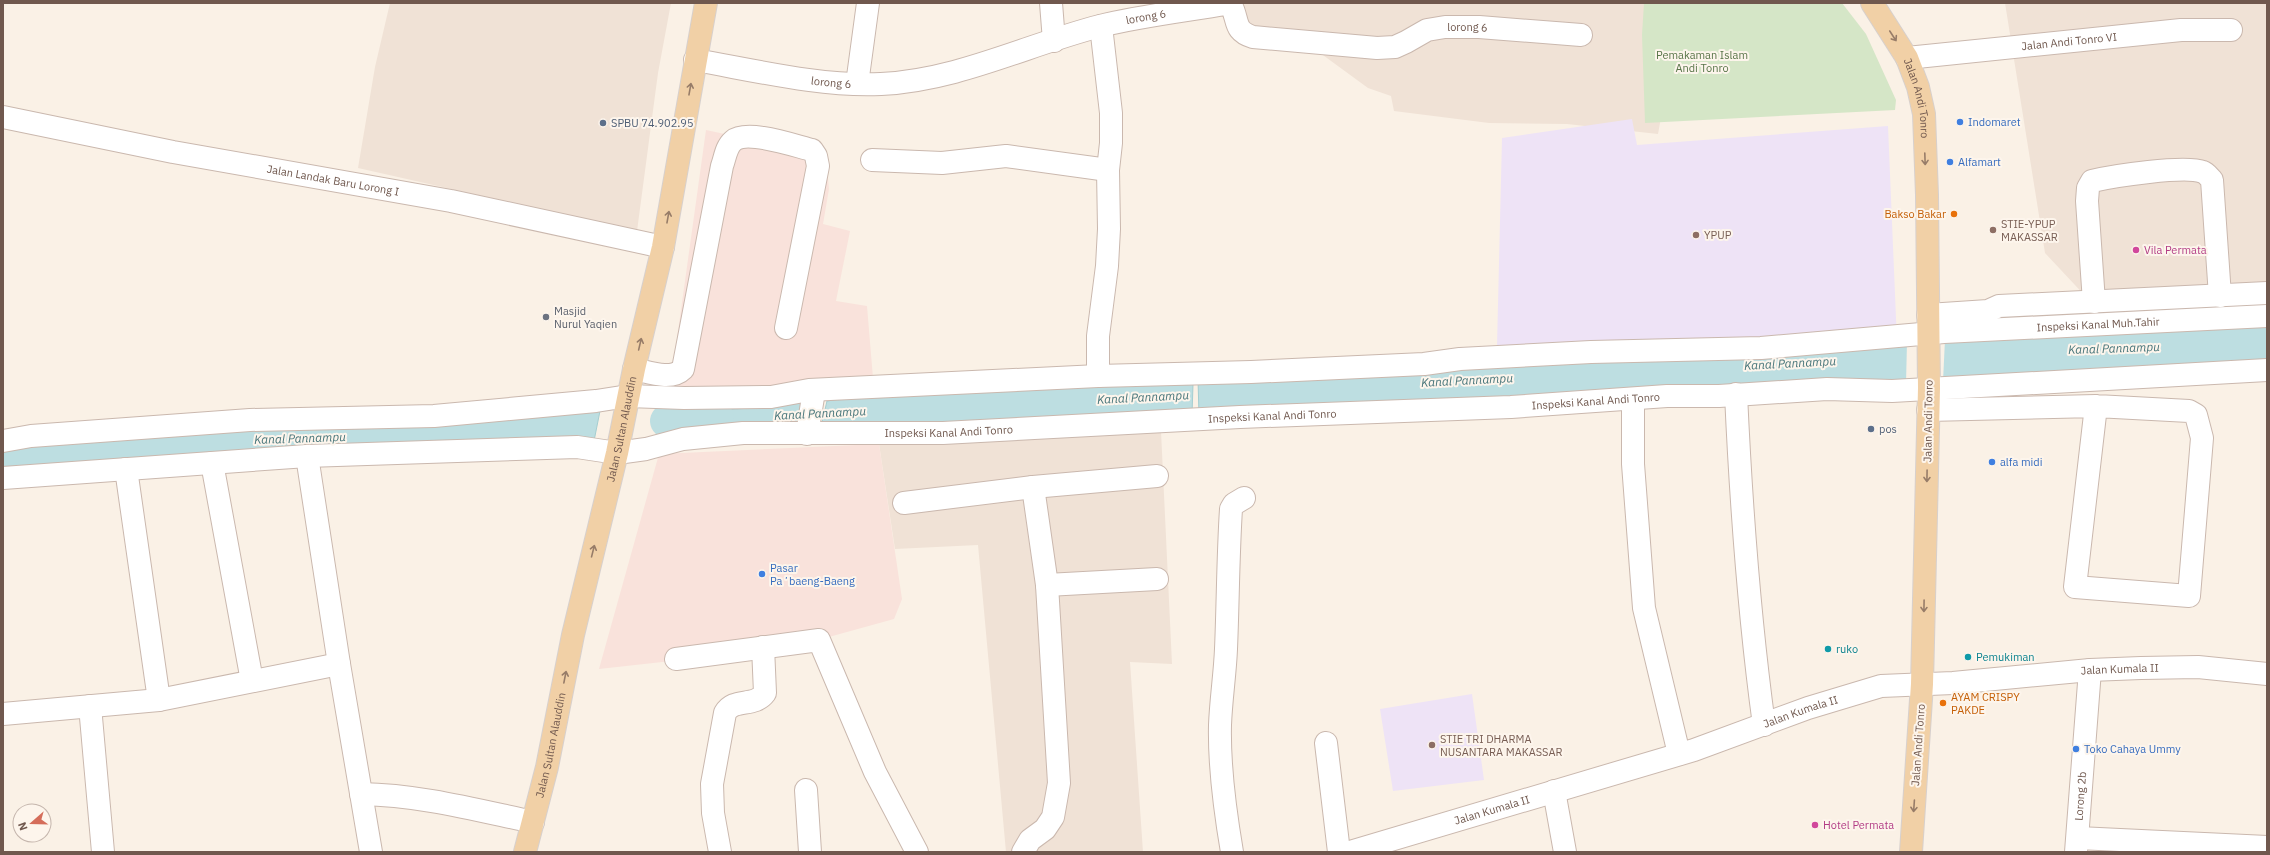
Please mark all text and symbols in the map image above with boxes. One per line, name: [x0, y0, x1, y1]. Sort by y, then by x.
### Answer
street label: lorong 6: [1125, 6, 1167, 27]
street label: lorong 6: [1447, 20, 1488, 35]
one-way arrow: [1889, 30, 1897, 41]
street label: Jalan Andi Tonro VI: [2021, 30, 2118, 53]
park label: Pemakaman Islam Andi Tonro: [1656, 48, 1748, 75]
street label: Jalan Andi Tonro: [1901, 56, 1932, 139]
street label: lorong 6: [810, 73, 852, 91]
one-way arrow: [686, 83, 694, 96]
place label: Indomaret: [1968, 115, 2021, 129]
place label: SPBU 74.902.95: [611, 116, 693, 130]
marker: Indomaret: [1955, 117, 1965, 127]
marker: SPBU 74.902.95: [598, 118, 608, 128]
one-way arrow: [1922, 152, 1929, 165]
place label: Alfamart: [1958, 155, 2001, 169]
marker: Alfamart: [1945, 157, 1955, 167]
street label: Jalan Landak Baru Lorong I: [266, 162, 400, 199]
place label: Bakso Bakar: [1884, 207, 1946, 221]
marker: Bakso Bakar: [1949, 209, 1959, 219]
one-way arrow: [664, 211, 672, 224]
place label: STIE-YPUP MAKASSAR: [2001, 217, 2058, 244]
marker: STIE-YPUP MAKASSAR: [1988, 225, 1998, 235]
place label: YPUP: [1704, 228, 1732, 242]
marker: YPUP: [1691, 230, 1701, 240]
place label: Vila Permata: [2144, 243, 2207, 257]
marker: Vila Permata: [2131, 245, 2141, 255]
place label: Masjid Nurul Yaqien: [554, 304, 617, 331]
marker: Masjid Nurul Yaqien: [541, 312, 551, 322]
street label: Inspeksi Kanal Muh.Tahir: [2036, 314, 2160, 334]
one-way arrow: [636, 338, 644, 351]
water label: Kanal Pannampu: [2068, 339, 2160, 357]
water label: Kanal Pannampu: [1744, 353, 1837, 373]
water label: Kanal Pannampu: [1421, 370, 1514, 390]
street label: Jalan Sultan Alauddin: [603, 375, 639, 483]
street label: Jalan Andi Tonro: [1920, 380, 1936, 462]
water label: Kanal Pannampu: [1097, 387, 1190, 407]
street label: Inspeksi Kanal Andi Tonro: [1531, 390, 1660, 413]
water label: Kanal Pannampu: [774, 403, 867, 423]
street label: Inspeksi Kanal Andi Tonro: [1208, 406, 1337, 426]
street label: Inspeksi Kanal Andi Tonro: [884, 422, 1013, 440]
place label: pos: [1879, 422, 1897, 436]
marker: pos: [1866, 424, 1876, 434]
water label: Kanal Pannampu: [254, 429, 346, 447]
place label: alfa midi: [2000, 455, 2042, 469]
marker: alfa midi: [1987, 457, 1997, 467]
one-way arrow: [1923, 469, 1930, 482]
one-way arrow: [590, 545, 598, 558]
place label: Pasar Paʼbaeng-Baeng: [770, 561, 855, 588]
marker: Pasar Paʼbaeng-Baeng: [757, 569, 767, 579]
one-way arrow: [1920, 599, 1928, 612]
place label: ruko: [1836, 642, 1858, 656]
marker: ruko: [1823, 644, 1833, 654]
place label: Pemukiman: [1976, 650, 2035, 664]
marker: Pemukiman: [1963, 652, 1973, 662]
street label: Jalan Kumala II: [2080, 661, 2159, 678]
one-way arrow: [561, 671, 569, 684]
place label: AYAM CRISPY PAKDE: [1951, 690, 2020, 717]
street label: Jalan Sultan Alauddin: [532, 691, 569, 799]
street label: Jalan Kumala II: [1761, 692, 1839, 731]
marker: AYAM CRISPY PAKDE: [1938, 698, 1948, 708]
street label: Jalan Andi Tonro: [1908, 703, 1928, 787]
place label: STIE TRI DHARMA NUSANTARA MAKASSAR: [1440, 732, 1563, 759]
marker: STIE TRI DHARMA NUSANTARA MAKASSAR: [1427, 740, 1437, 750]
place label: Toko Cahaya Ummy: [2084, 742, 2181, 756]
marker: Toko Cahaya Ummy: [2071, 744, 2081, 754]
street label: Lorong 2b: [2071, 771, 2089, 821]
street label: Jalan Kumala II: [1452, 792, 1531, 828]
one-way arrow: [1910, 799, 1917, 812]
north arrow: [12, 803, 52, 843]
place label: Hotel Permata: [1823, 818, 1894, 832]
text: N: [15, 820, 31, 833]
marker: Hotel Permata: [1810, 820, 1820, 830]

